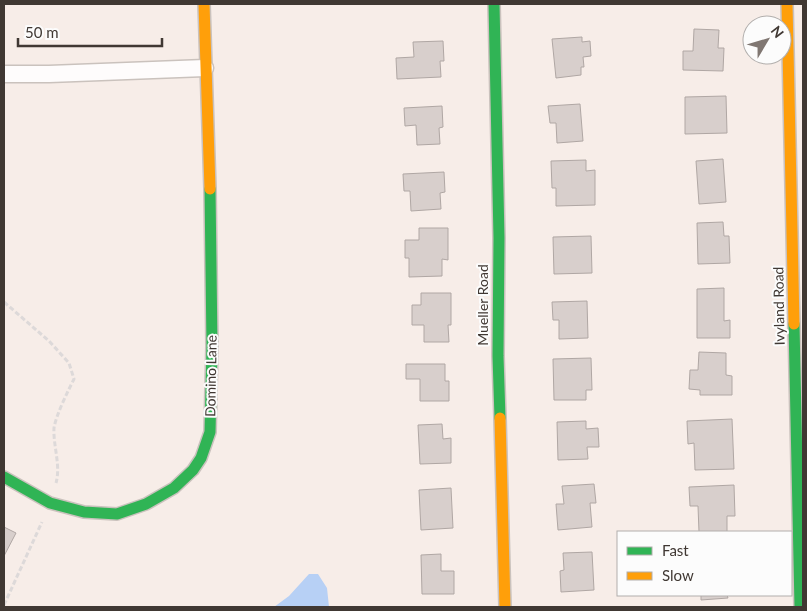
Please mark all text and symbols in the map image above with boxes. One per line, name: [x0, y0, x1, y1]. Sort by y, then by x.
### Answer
scale bar: [18, 15, 161, 47]
north arrow: [742, 15, 792, 65]
text: N: [768, 22, 788, 41]
text: 50 m: [25, 23, 59, 41]
street label: Mueller Road: [474, 264, 491, 346]
street label: Ivyland Road: [769, 266, 788, 346]
street label: Domino Lane: [201, 335, 220, 417]
legend: [617, 531, 792, 596]
text: Fast: [662, 541, 689, 559]
text: Slow: [662, 566, 694, 584]

